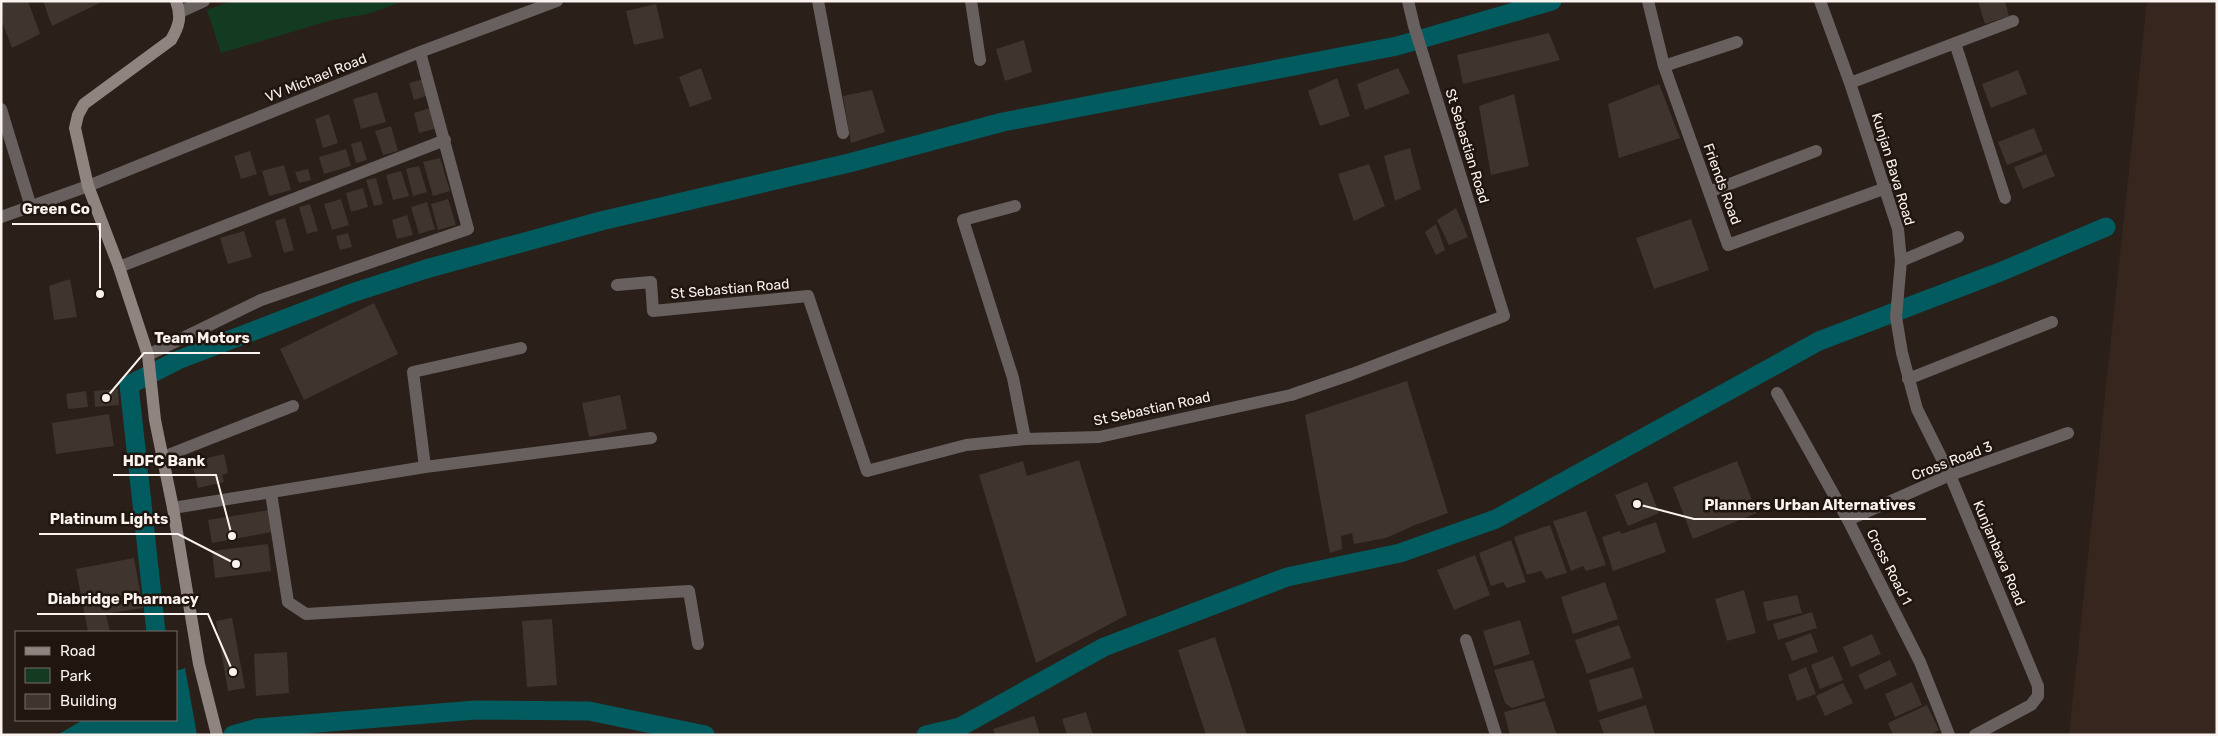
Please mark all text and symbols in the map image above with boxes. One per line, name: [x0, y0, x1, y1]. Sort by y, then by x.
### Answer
street label: VV Michael Road: [263, 50, 369, 106]
street label: St Sebastian Road: [1441, 87, 1493, 205]
street label: Kunjan Bava Road: [1868, 111, 1918, 227]
street label: Friends Road: [1699, 141, 1745, 227]
callout: Green Co: [12, 194, 100, 224]
text: Green Co: [22, 200, 90, 218]
street label: St Sebastian Road: [670, 275, 790, 303]
callout: Team Motors: [144, 323, 260, 353]
text: Team Motors: [154, 329, 250, 347]
street label: St Sebastian Road: [1092, 388, 1212, 430]
street label: Cross Road 3: [1909, 438, 1995, 484]
callout: HDFC Bank: [113, 445, 216, 475]
text: HDFC Bank: [123, 452, 206, 470]
callout: Planners Urban Alternatives: [1694, 489, 1926, 519]
text: Planners Urban Alternatives: [1704, 496, 1916, 514]
street label: Kunjanbava Road: [1969, 498, 2029, 608]
callout: Platinum Lights: [39, 504, 178, 534]
text: Platinum Lights: [50, 510, 168, 528]
street label: Cross Road 1: [1863, 526, 1915, 608]
callout: Diabridge Pharmacy: [37, 584, 208, 614]
text: Diabridge Pharmacy: [47, 590, 199, 608]
legend: [15, 631, 178, 721]
text: Road: [60, 642, 96, 660]
text: Park: [60, 667, 91, 685]
text: Building: [60, 692, 117, 710]

